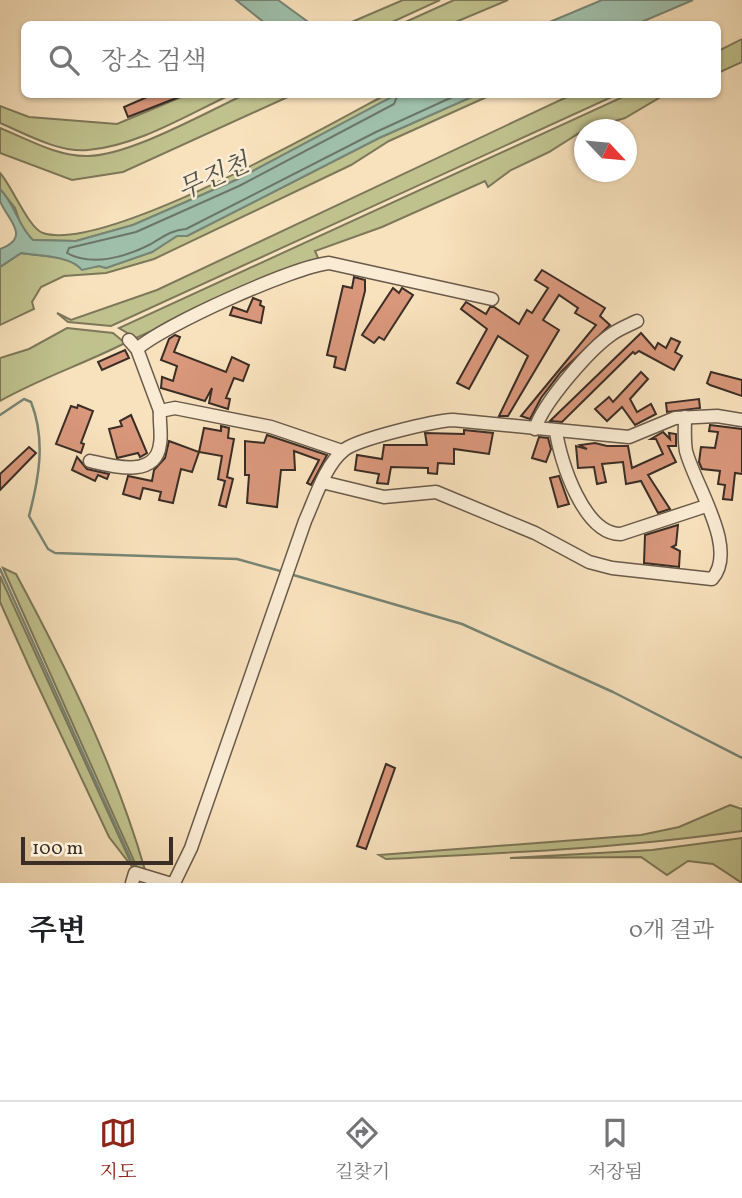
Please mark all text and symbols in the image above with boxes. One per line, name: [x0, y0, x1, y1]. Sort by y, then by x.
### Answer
search box: [21, 21, 721, 98]
icon: search: [45, 41, 83, 79]
text: 장소 검색: [101, 44, 207, 80]
north arrow: [574, 119, 637, 182]
water label: 무진천: [172, 145, 257, 210]
scale bar: [21, 834, 173, 866]
text: 100 m: [32, 836, 83, 862]
text: 주변: [28, 911, 86, 953]
text: 0개 결과: [629, 915, 714, 947]
tab: 지도: [99, 1114, 137, 1186]
tab: 길찾기: [335, 1114, 390, 1186]
tab: 저장됨: [588, 1114, 643, 1186]

